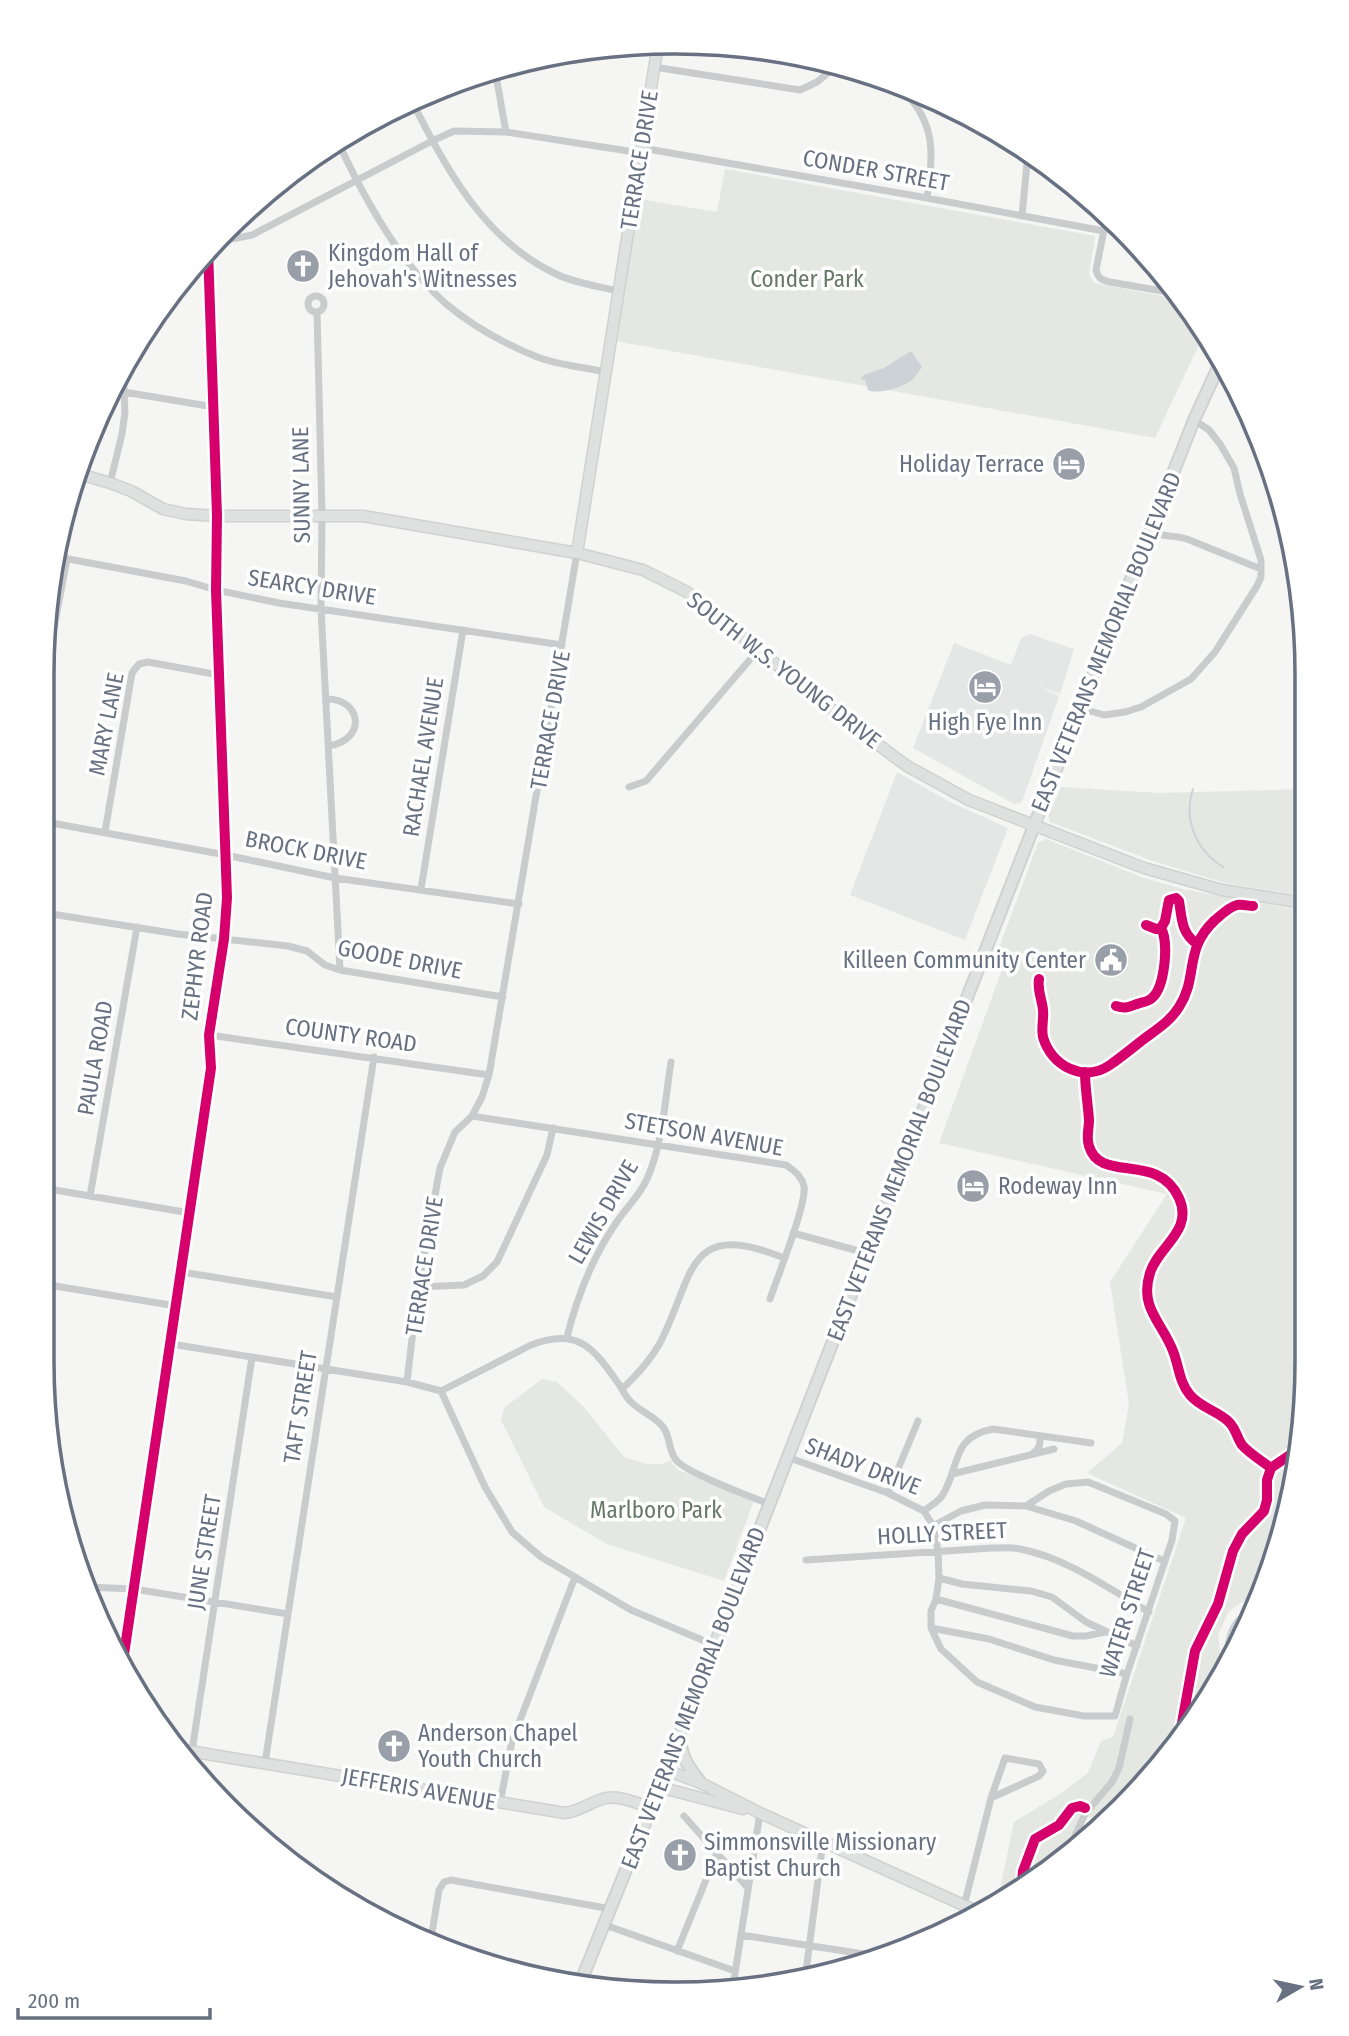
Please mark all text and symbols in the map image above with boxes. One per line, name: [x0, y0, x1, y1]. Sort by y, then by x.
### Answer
street label: TERRACE DRIVE: [614, 88, 664, 232]
street label: CONDER STREET: [801, 143, 952, 197]
place label: Kingdom Hall of Jehovah's Witnesses: [328, 239, 517, 293]
church icon: Kingdom Hall of Jehovah's Witnesses: [284, 247, 322, 285]
park label: Conder Park: [750, 265, 864, 293]
street label: SUNNY LANE: [286, 426, 316, 544]
hotel icon: Holiday Terrace: [1050, 445, 1088, 483]
place label: Holiday Terrace: [899, 450, 1044, 478]
street label: EAST VETERANS MEMORIAL BOULEVARD: [1025, 468, 1187, 816]
street label: SEARCY DRIVE: [246, 563, 378, 611]
street label: SOUTH W.S. YOUNG DRIVE: [682, 586, 886, 754]
street label: TERRACE DRIVE: [524, 648, 576, 792]
hotel icon: High Fye Inn: [966, 668, 1004, 706]
street label: MARY LANE: [82, 670, 130, 778]
street label: RACHAEL AVENUE: [397, 675, 449, 839]
place label: High Fye Inn: [928, 708, 1042, 736]
street label: BROCK DRIVE: [243, 825, 369, 875]
street label: ZEPHYR ROAD: [175, 890, 219, 1022]
street label: GOODE DRIVE: [335, 933, 465, 985]
public building icon: Killeen Community Center: [1092, 941, 1130, 979]
place label: Killeen Community Center: [843, 946, 1086, 974]
street label: EAST VETERANS MEMORIAL BOULEVARD: [821, 995, 977, 1345]
street label: PAULA ROAD: [71, 999, 119, 1117]
street label: COUNTY ROAD: [283, 1012, 419, 1058]
street label: STETSON AVENUE: [623, 1106, 785, 1162]
street label: LEWIS DRIVE: [562, 1155, 644, 1269]
hotel icon: Rodeway Inn: [954, 1167, 992, 1205]
place label: Rodeway Inn: [998, 1172, 1118, 1200]
street label: TERRACE DRIVE: [399, 1194, 449, 1338]
street label: TAFT STREET: [277, 1348, 323, 1466]
street label: SHADY DRIVE: [801, 1431, 925, 1501]
street label: JUNE STREET: [181, 1492, 227, 1612]
park label: Marlboro Park: [590, 1496, 722, 1524]
street label: HOLLY STREET: [876, 1516, 1008, 1550]
street label: EAST VETERANS MEMORIAL BOULEVARD: [615, 1523, 771, 1873]
street label: WATER STREET: [1093, 1545, 1161, 1681]
place label: Anderson Chapel Youth Church: [418, 1719, 578, 1773]
church icon: Anderson Chapel Youth Church: [375, 1727, 413, 1765]
street label: JEFFERIS AVENUE: [340, 1762, 498, 1816]
place label: Simmonsville Missionary Baptist Church: [704, 1828, 937, 1882]
church icon: Simmonsville Missionary Baptist Church: [661, 1836, 699, 1874]
north arrow: [1265, 1952, 1335, 2022]
scale bar: [18, 1976, 210, 2020]
text: N: [1304, 1977, 1329, 1992]
text: 200 m: [28, 1988, 80, 2014]

